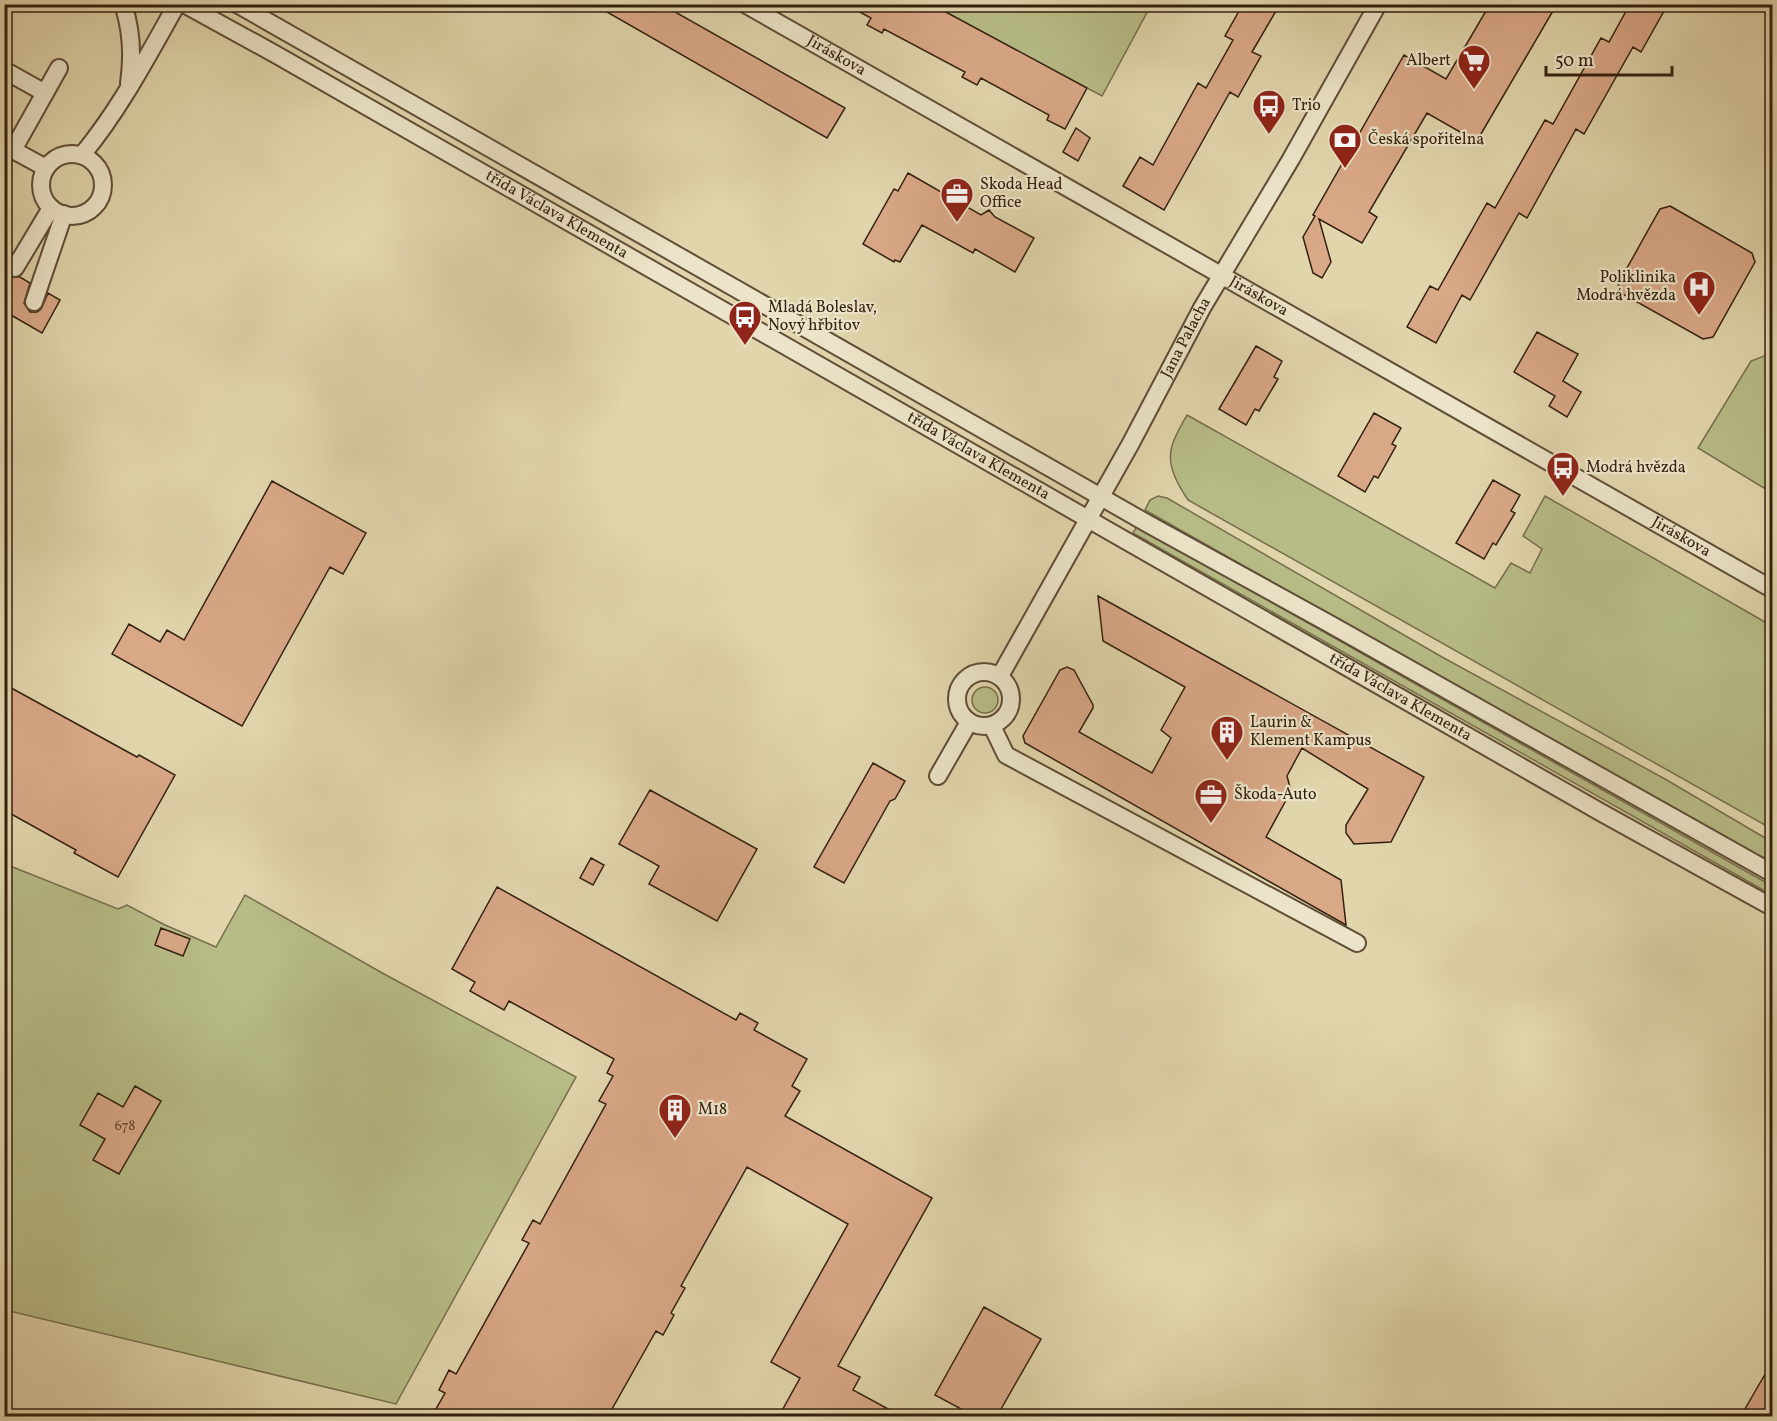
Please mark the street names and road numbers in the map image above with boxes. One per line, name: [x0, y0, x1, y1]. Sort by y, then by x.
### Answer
street label: Jiráskova: [803, 30, 870, 82]
street label: třída Václava Klementa: [481, 165, 632, 265]
street label: Jiráskova: [1225, 271, 1292, 322]
street label: Jana Palacha: [1156, 293, 1217, 382]
street label: třída Václava Klementa: [903, 407, 1054, 506]
street label: Jiráskova: [1647, 511, 1714, 563]
street label: třída Václava Klementa: [1325, 648, 1476, 747]

